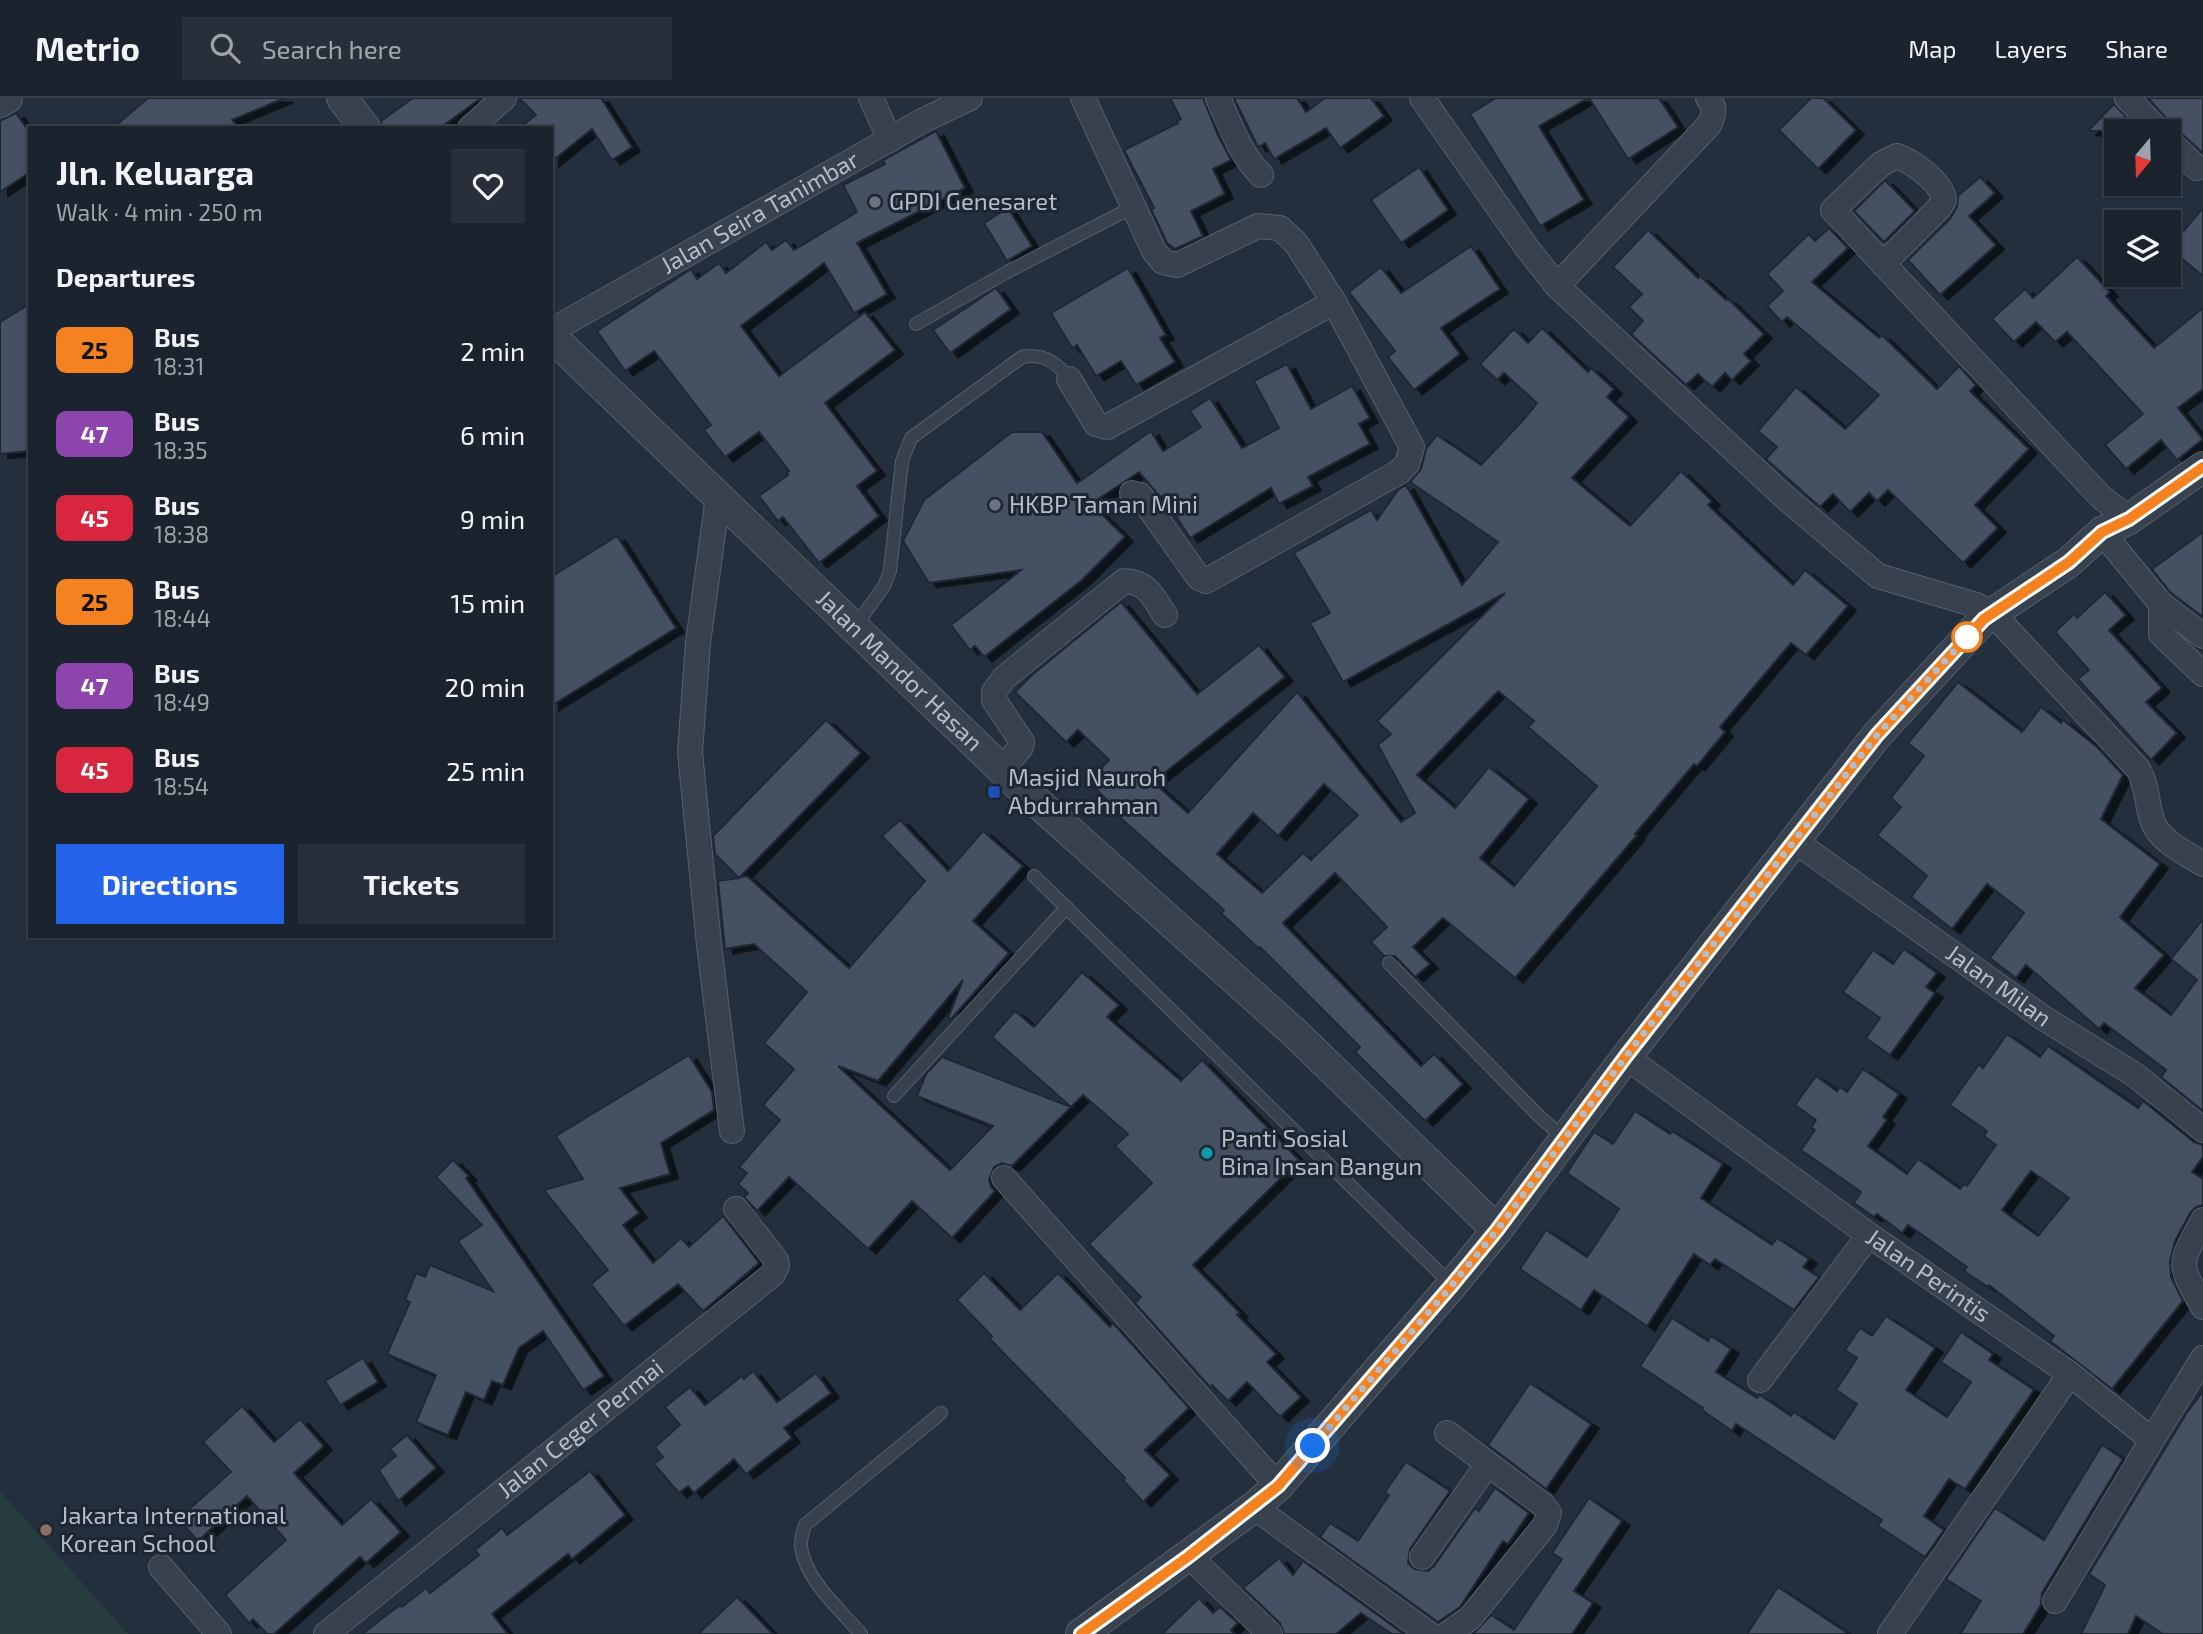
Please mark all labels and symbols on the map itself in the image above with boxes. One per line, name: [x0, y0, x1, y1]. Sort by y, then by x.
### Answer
north arrow: [2104, 119, 2180, 196]
street label: Jalan Seira Tanimbar: [655, 144, 864, 279]
place label: GPDI Genesaret: [889, 186, 1057, 215]
marker: GPDI Genesaret: [867, 194, 883, 210]
place label: HKBP Taman Mini: [1009, 489, 1198, 518]
marker: HKBP Taman Mini: [987, 497, 1003, 513]
street label: Jalan Mandor Hasan: [811, 583, 989, 756]
unlabelled marker: [1952, 622, 1982, 652]
place label: Masjid Nauroh Abdurrahman: [1008, 762, 1166, 819]
marker: Masjid Nauroh Abdurrahman: [986, 784, 1002, 800]
street label: Jalan Milan: [1941, 937, 2058, 1032]
place label: Panti Sosial Bina Insan Bangun: [1221, 1123, 1422, 1180]
marker: Panti Sosial Bina Insan Bangun: [1199, 1145, 1215, 1161]
street label: Jalan Perintis: [1861, 1221, 1997, 1328]
street label: Jalan Ceger Permai: [491, 1352, 669, 1503]
your location: [1295, 1428, 1330, 1463]
place label: Jakarta International Korean School: [60, 1500, 286, 1557]
marker: Jakarta International Korean School: [38, 1522, 54, 1538]

